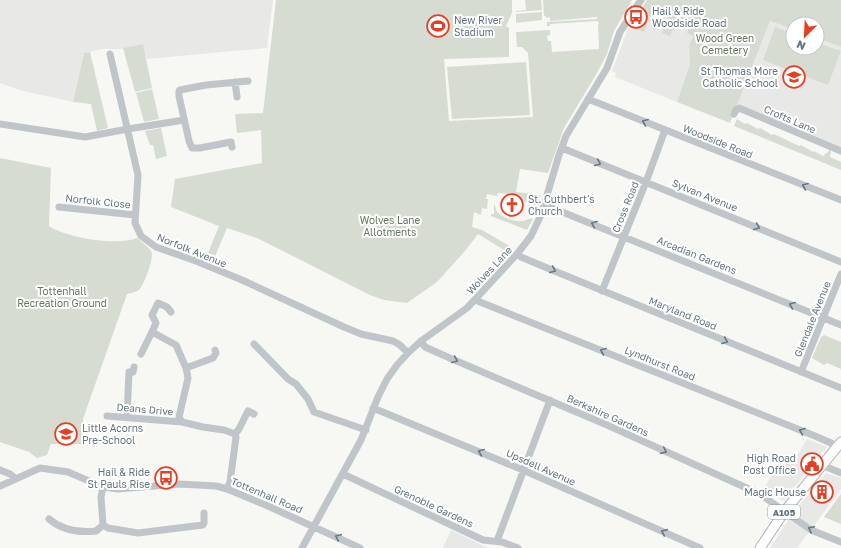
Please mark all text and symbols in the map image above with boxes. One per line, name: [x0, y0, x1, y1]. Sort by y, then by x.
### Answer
bus stop icon: Hail & Ride Woodside Road: [623, 4, 649, 30]
place label: Hail & Ride Woodside Road: [652, 5, 726, 29]
sports icon: New River Stadium: [425, 13, 451, 39]
place label: New River Stadium: [454, 14, 503, 38]
north arrow: [785, 16, 825, 56]
park label: Wood Green Cemetery: [696, 32, 754, 56]
text: N: [794, 38, 807, 53]
school or university icon: St Thomas More Catholic School: [781, 64, 807, 90]
place label: St Thomas More Catholic School: [700, 65, 778, 89]
street label: Crofts Lane: [762, 103, 818, 135]
one-way arrow: [642, 118, 649, 126]
street label: Woodside Road: [681, 122, 755, 160]
one-way arrow: [594, 158, 601, 166]
street label: Sylvan Avenue: [670, 176, 740, 214]
street label: Cross Road: [609, 180, 641, 234]
one-way arrow: [801, 183, 808, 191]
street label: Norfolk Close: [65, 192, 131, 210]
church icon: St. Cuthbert's Church: [499, 192, 525, 218]
place label: St. Cuthbert's Church: [528, 193, 595, 217]
park label: Wolves Lane Allotments: [360, 214, 420, 238]
one-way arrow: [590, 221, 597, 229]
one-way arrow: [753, 222, 761, 230]
street label: Norfolk Avenue: [155, 231, 229, 269]
street label: Arcadian Gardens: [656, 234, 738, 276]
street label: Wolves Lane: [464, 244, 514, 296]
one-way arrow: [549, 266, 556, 274]
street label: Glendale Avenue: [791, 279, 833, 359]
park label: Tottenhall Recreation Ground: [17, 285, 107, 309]
street label: Maryland Road: [647, 294, 719, 332]
one-way arrow: [788, 301, 795, 309]
one-way arrow: [722, 336, 729, 344]
street label: Lyndhurst Road: [623, 343, 697, 383]
one-way arrow: [599, 348, 606, 356]
one-way arrow: [451, 356, 458, 364]
street label: Berkshire Gardens: [565, 392, 651, 438]
street label: Deans Drive: [116, 401, 174, 417]
school or university icon: Little Acorns Pre-School: [53, 421, 79, 447]
place label: Little Acorns Pre-School: [82, 422, 143, 446]
one-way arrow: [798, 428, 806, 436]
street label: Upsdell Avenue: [504, 446, 578, 488]
one-way arrow: [660, 446, 667, 454]
one-way arrow: [478, 449, 485, 457]
public building icon: High Road Post Office: [799, 451, 825, 477]
place label: High Road Post Office: [743, 452, 796, 476]
bus stop icon: Hail & Ride St Pauls Rise: [153, 465, 179, 491]
place label: Hail & Ride St Pauls Rise: [88, 466, 150, 490]
street label: Tottenhall Road: [230, 475, 304, 515]
building icon: Magic House: [809, 479, 835, 505]
street label: Grenoble Gardens: [392, 482, 476, 530]
place label: Magic House: [744, 486, 806, 498]
road number: A105: [768, 505, 800, 519]
one-way arrow: [808, 526, 815, 534]
one-way arrow: [661, 529, 669, 537]
one-way arrow: [334, 534, 342, 542]

